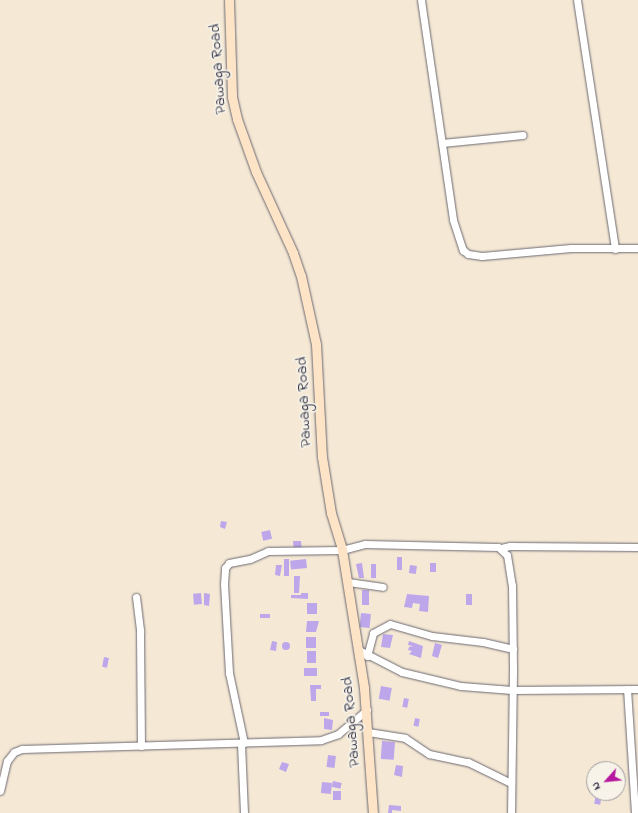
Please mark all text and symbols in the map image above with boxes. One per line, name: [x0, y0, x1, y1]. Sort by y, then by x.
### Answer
street label: Pawaga Road: [205, 23, 231, 115]
street label: Pawaga Road: [292, 356, 316, 448]
street label: Pawaga Road: [337, 676, 365, 768]
north arrow: [586, 761, 626, 801]
text: N: [587, 779, 605, 793]

